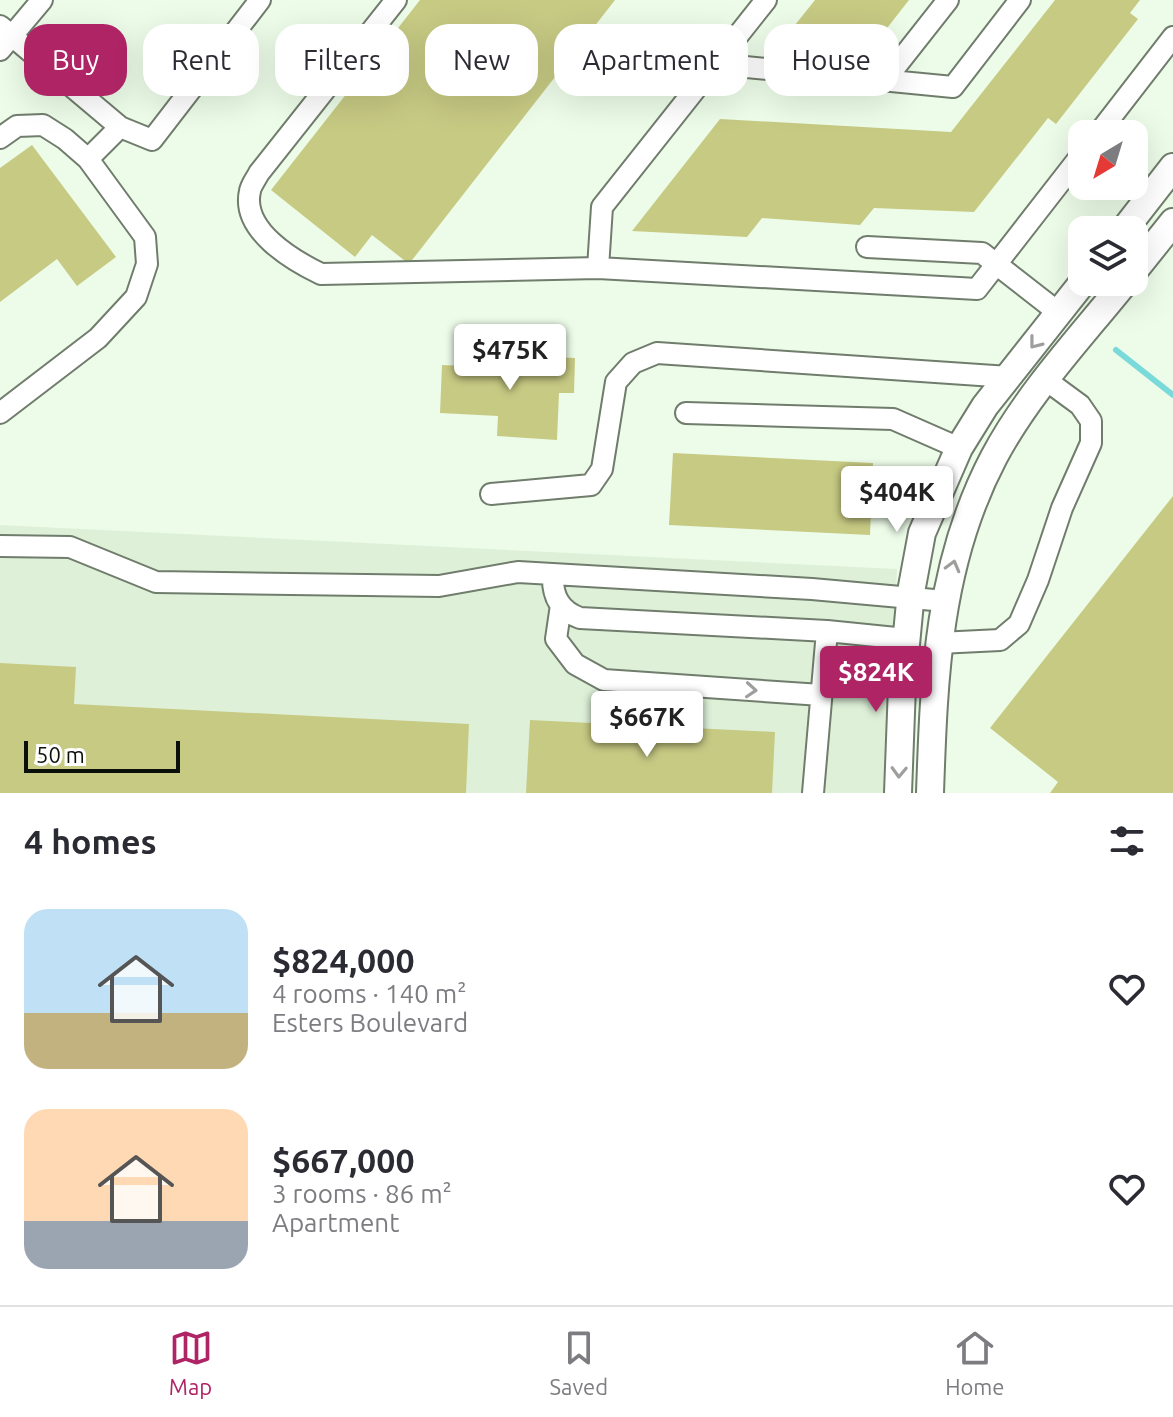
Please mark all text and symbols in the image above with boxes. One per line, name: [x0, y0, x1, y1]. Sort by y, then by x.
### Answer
chip: Buy: [24, 24, 127, 96]
chip: Rent: [143, 24, 259, 96]
chip: Filters: [275, 24, 409, 96]
chip: New: [425, 24, 538, 96]
chip: Apartment: [554, 24, 748, 96]
chip: House: [764, 24, 899, 96]
north arrow: [1068, 120, 1148, 200]
map controls: [1068, 120, 1148, 296]
button: layers: [1068, 216, 1148, 296]
pin: $475K: [454, 324, 566, 392]
one-way arrow: [1030, 334, 1044, 349]
text: $475K: [472, 335, 548, 364]
pin: $404K: [841, 466, 953, 534]
text: $404K: [859, 477, 935, 506]
one-way arrow: [944, 560, 960, 574]
pin: $824K: [820, 646, 932, 714]
text: $824K: [838, 657, 914, 686]
one-way arrow: [745, 681, 758, 698]
pin: $667K: [591, 691, 703, 759]
text: $667K: [609, 702, 685, 731]
scale bar: [24, 737, 180, 773]
text: 50 m: [36, 742, 85, 767]
one-way arrow: [890, 766, 907, 779]
icon: filters: [1105, 819, 1149, 863]
text: 4 homes: [24, 822, 157, 860]
icon: home: [88, 941, 184, 1037]
text: $824,000: [272, 941, 415, 979]
icon: heart: [1105, 967, 1149, 1011]
text: 4 rooms · 140 m²: [272, 979, 467, 1008]
text: Esters Boulevard: [272, 1008, 468, 1037]
icon: home: [88, 1141, 184, 1237]
text: $667,000: [272, 1141, 415, 1179]
icon: heart: [1105, 1167, 1149, 1211]
text: 3 rooms · 86 m²: [272, 1179, 452, 1208]
text: Apartment: [272, 1208, 399, 1237]
tab: Map: [169, 1326, 213, 1399]
tab: Saved: [550, 1326, 608, 1399]
tab: Home: [945, 1326, 1004, 1399]

